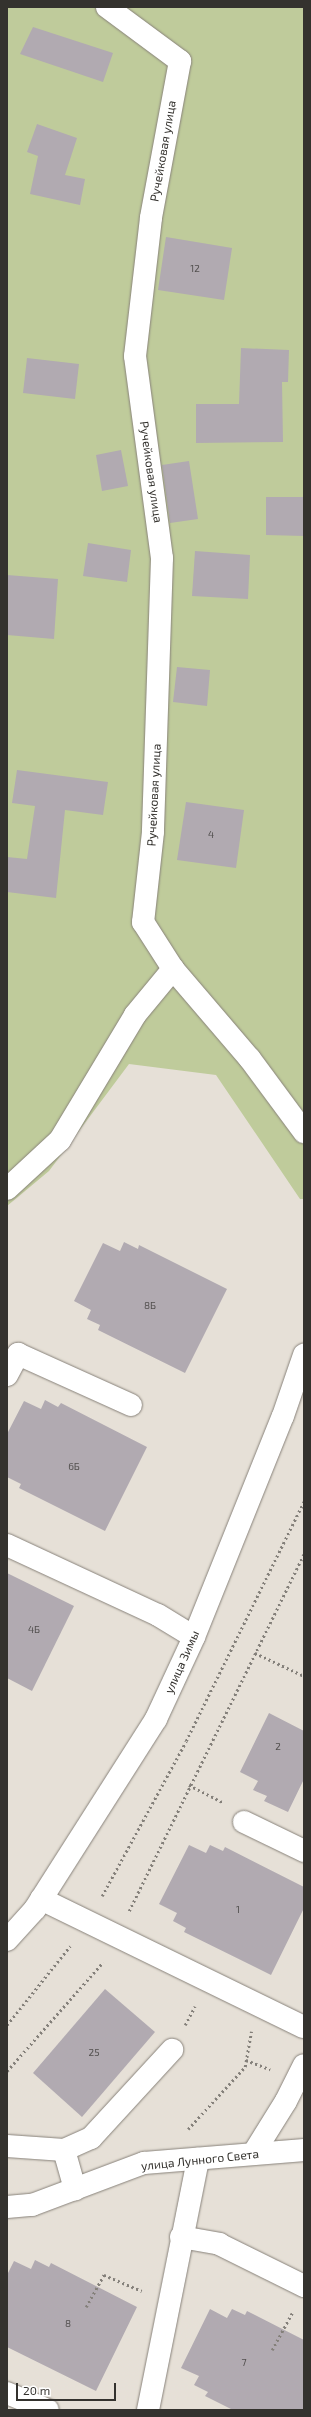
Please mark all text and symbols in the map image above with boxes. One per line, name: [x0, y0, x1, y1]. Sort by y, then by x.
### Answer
street label: Ручейковая улица: [147, 99, 179, 203]
house number: 12: [190, 263, 200, 275]
street label: Ручейковая улица: [137, 420, 165, 524]
street label: Ручейковая улица: [144, 743, 164, 847]
house number: 4: [208, 829, 214, 841]
house number: 8Б: [144, 1300, 156, 1312]
house number: 6Б: [68, 1461, 80, 1473]
house number: 4Б: [28, 1624, 40, 1636]
street label: улица Зимы: [162, 1628, 202, 1696]
house number: 2: [275, 1741, 281, 1753]
house number: 1: [236, 1904, 240, 1916]
house number: 25: [89, 2047, 99, 2059]
street label: улица Лунного Света: [140, 2147, 260, 2173]
house number: 8: [65, 2318, 71, 2330]
house number: 7: [241, 2357, 247, 2369]
scale bar: [18, 2375, 118, 2401]
text: 20 m: [23, 2383, 50, 2397]

